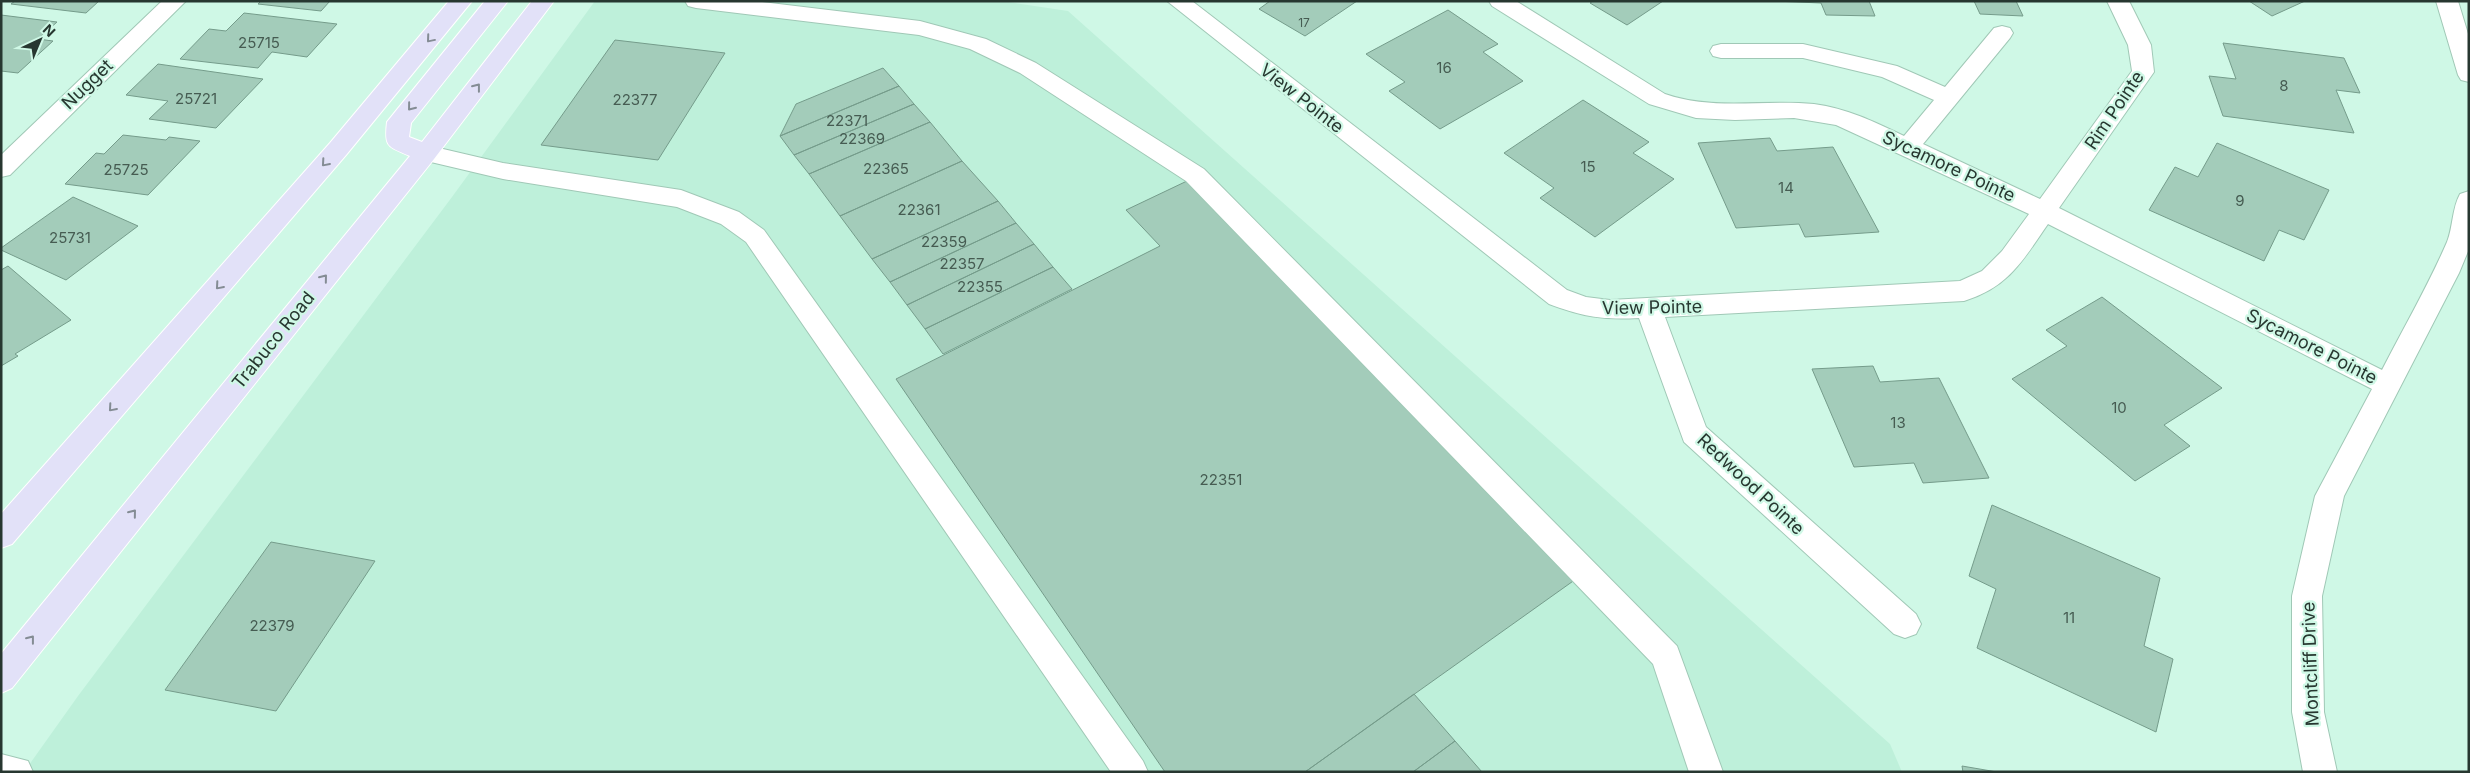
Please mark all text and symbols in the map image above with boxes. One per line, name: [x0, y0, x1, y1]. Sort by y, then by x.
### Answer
north arrow: [15, 15, 65, 65]
house number: 17: [1298, 15, 1310, 30]
text: N: [40, 20, 59, 40]
house number: 25715: [238, 33, 280, 52]
one-way arrow: [426, 33, 435, 42]
street label: Nugget: [57, 55, 117, 113]
house number: 16: [1436, 58, 1452, 77]
street label: View Pointe: [1256, 59, 1348, 137]
street label: Rim Pointe: [2080, 67, 2148, 153]
house number: 8: [2279, 76, 2289, 95]
one-way arrow: [471, 83, 480, 93]
house number: 25721: [175, 89, 217, 108]
house number: 22377: [613, 90, 657, 109]
one-way arrow: [408, 101, 416, 110]
house number: 22371: [826, 111, 868, 130]
street label: Sycamore Pointe: [1879, 126, 2019, 206]
house number: 22369: [839, 129, 885, 148]
house number: 15: [1580, 157, 1596, 176]
one-way arrow: [322, 158, 331, 167]
house number: 22365: [863, 159, 909, 178]
house number: 25725: [103, 160, 149, 179]
house number: 14: [1778, 178, 1794, 197]
house number: 9: [2235, 191, 2245, 210]
house number: 22361: [898, 200, 940, 219]
house number: 25731: [49, 228, 91, 247]
house number: 22359: [921, 232, 967, 251]
house number: 22357: [939, 254, 985, 273]
one-way arrow: [318, 275, 326, 284]
house number: 22355: [957, 277, 1003, 296]
one-way arrow: [215, 280, 224, 289]
street label: Trabuco Road: [227, 287, 319, 393]
street label: View Pointe: [1602, 296, 1702, 318]
street label: Sycamore Pointe: [2243, 304, 2381, 388]
house number: 10: [2111, 398, 2127, 417]
one-way arrow: [109, 403, 118, 412]
house number: 13: [1890, 413, 1906, 432]
street label: Redwood Pointe: [1693, 429, 1809, 539]
house number: 22351: [1200, 470, 1242, 489]
one-way arrow: [128, 510, 136, 519]
street label: Montcliff Drive: [2297, 601, 2323, 727]
house number: 11: [2063, 608, 2075, 627]
house number: 22379: [249, 616, 295, 635]
one-way arrow: [25, 635, 34, 645]

